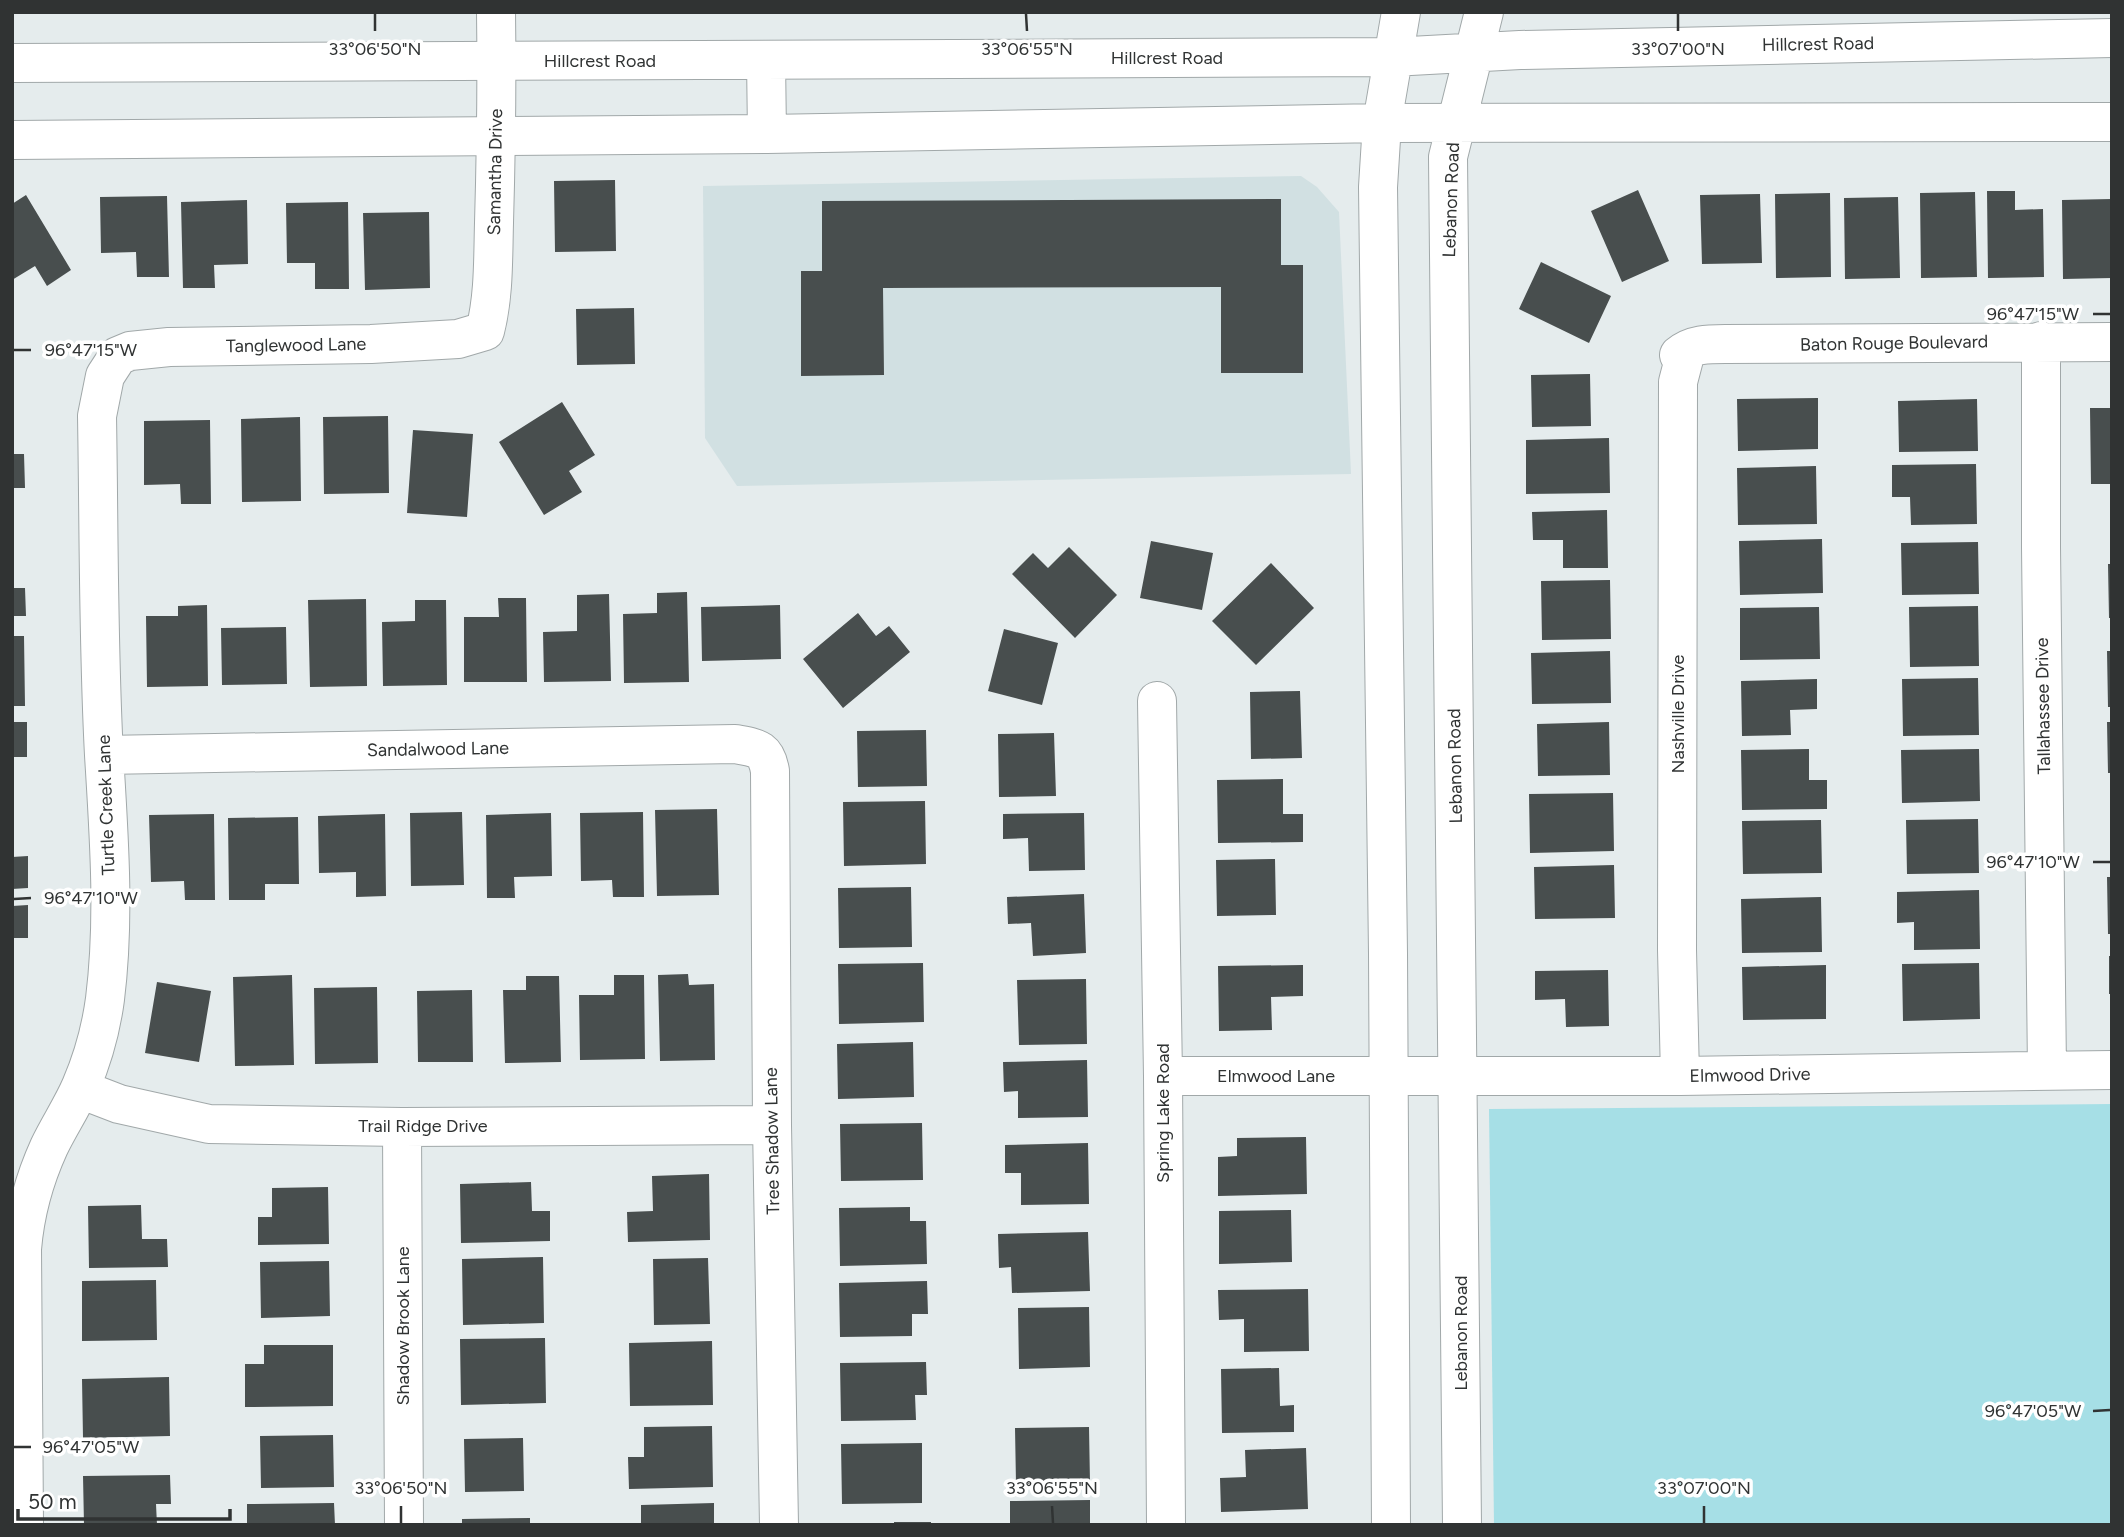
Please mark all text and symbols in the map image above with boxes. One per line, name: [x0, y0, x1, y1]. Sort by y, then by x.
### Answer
street label: Hillcrest Road: [1762, 32, 1874, 56]
text: 33°06'50"N: [328, 38, 422, 60]
text: 33°06'55"N: [981, 38, 1073, 60]
text: 33°07'00"N: [1631, 38, 1725, 60]
street label: Hillcrest Road: [1111, 47, 1223, 69]
street label: Hillcrest Road: [544, 50, 656, 72]
street label: Samantha Drive: [483, 108, 507, 236]
street label: Lebanon Road: [1438, 142, 1464, 258]
text: 96°47'15"W: [1987, 303, 2080, 325]
street label: Baton Rouge Boulevard: [1800, 330, 1988, 356]
street label: Tanglewood Lane: [226, 333, 367, 357]
text: 96°47'15"W: [45, 339, 138, 361]
street label: Tallahassee Drive: [2031, 637, 2055, 775]
street label: Nashville Drive: [1667, 654, 1689, 773]
street label: Lebanon Road: [1443, 708, 1467, 824]
street label: Turtle Creek Lane: [93, 734, 119, 876]
street label: Sandalwood Lane: [367, 737, 509, 761]
text: 96°47'10"W: [1986, 851, 2080, 873]
text: 96°47'10"W: [44, 887, 138, 909]
street label: Spring Lake Road: [1152, 1043, 1174, 1183]
street label: Elmwood Drive: [1689, 1063, 1811, 1087]
street label: Elmwood Lane: [1217, 1065, 1335, 1087]
street label: Tree Shadow Lane: [760, 1067, 784, 1215]
street label: Trail Ridge Drive: [358, 1115, 488, 1137]
street label: Shadow Brook Lane: [392, 1246, 414, 1406]
street label: Lebanon Road: [1450, 1275, 1472, 1391]
text: 96°47'05"W: [1985, 1400, 2082, 1422]
text: 96°47'05"W: [43, 1436, 140, 1458]
text: 33°06'50"N: [354, 1477, 448, 1499]
text: 33°06'55"N: [1006, 1477, 1098, 1499]
text: 33°07'00"N: [1657, 1477, 1751, 1499]
scale bar: [18, 1478, 229, 1522]
text: 50 m: [28, 1489, 77, 1514]

